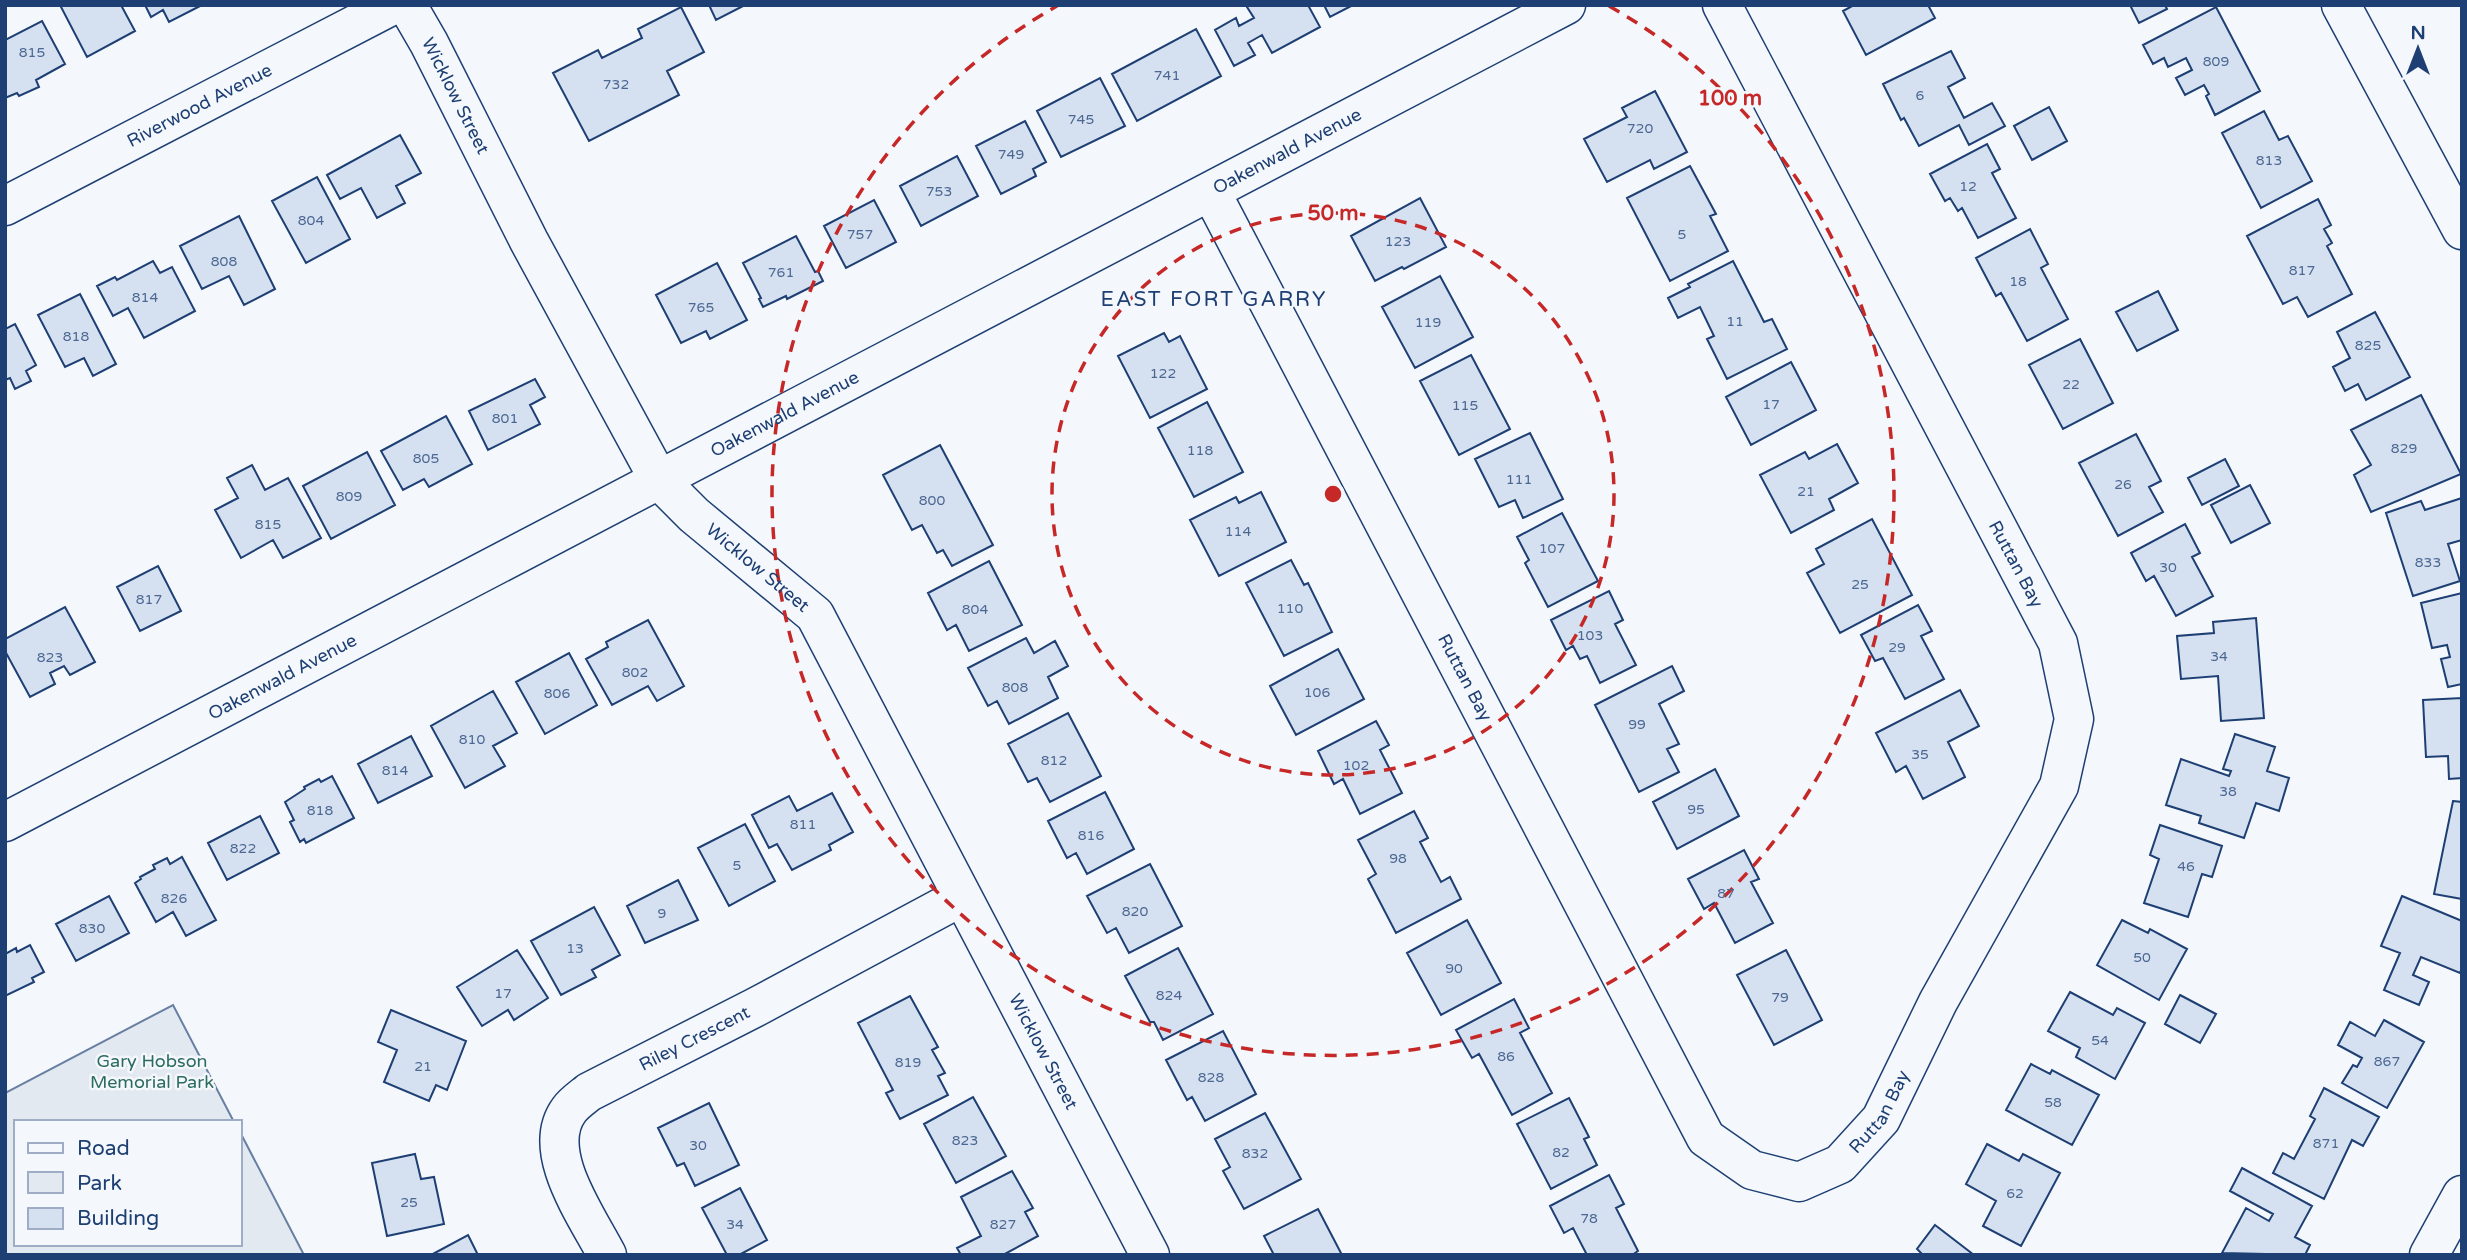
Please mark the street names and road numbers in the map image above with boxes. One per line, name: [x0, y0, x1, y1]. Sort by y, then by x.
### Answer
street label: Wicklow Street: [417, 34, 494, 158]
street label: Riverwood Avenue: [123, 59, 276, 152]
street label: Oakenwald Avenue: [1209, 103, 1365, 199]
street label: Oakenwald Avenue: [707, 366, 863, 462]
street label: Ruttan Bay: [1984, 517, 2048, 612]
street label: Wicklow Street: [702, 519, 814, 617]
street label: Oakenwald Avenue: [204, 629, 360, 725]
street label: Ruttan Bay: [1433, 630, 1497, 725]
street label: Wicklow Street: [1004, 990, 1083, 1113]
street label: Riley Crescent: [635, 1001, 754, 1076]
street label: Ruttan Bay: [1844, 1066, 1914, 1158]

